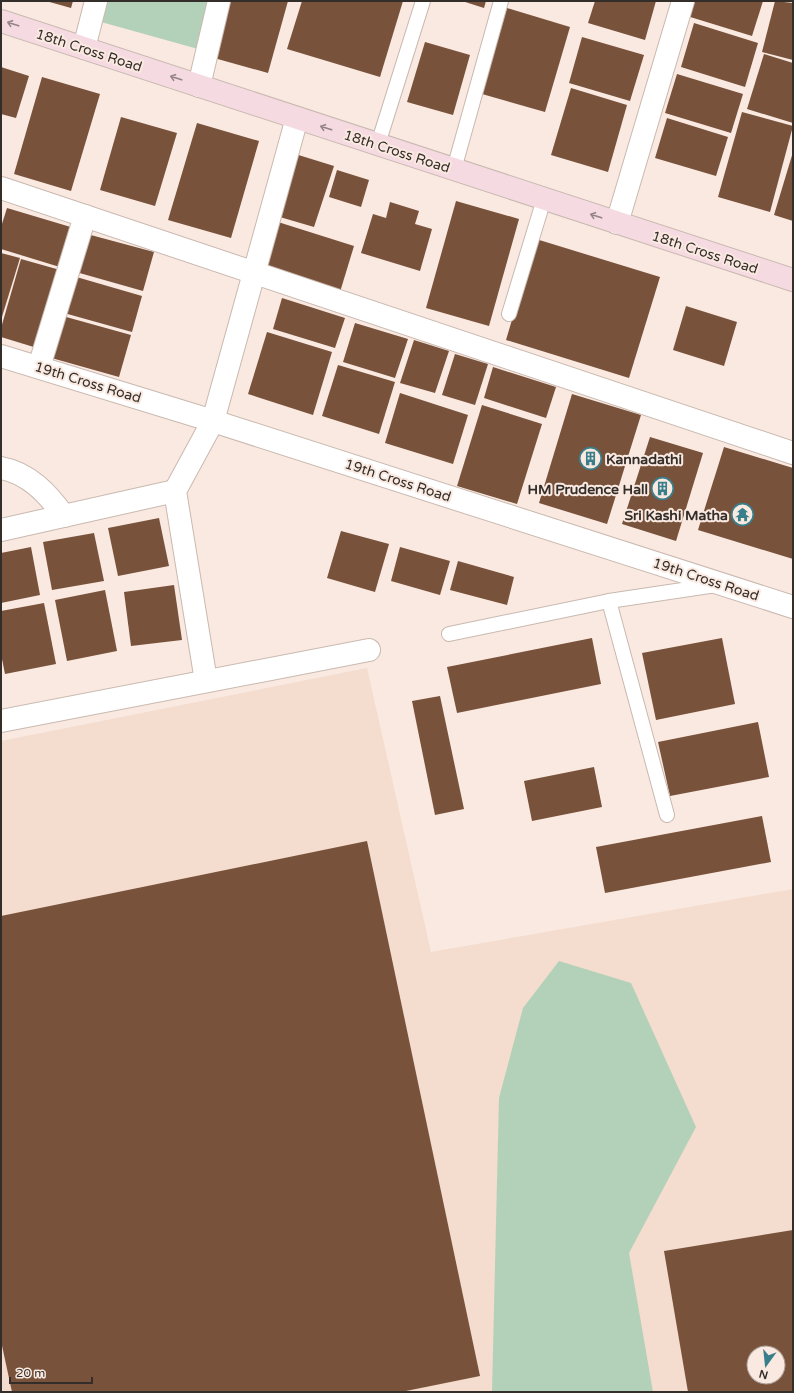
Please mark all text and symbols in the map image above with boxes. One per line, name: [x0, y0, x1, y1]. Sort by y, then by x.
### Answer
one-way arrow: [7, 20, 19, 28]
street label: 18th Cross Road: [34, 25, 144, 76]
one-way arrow: [170, 74, 183, 81]
one-way arrow: [321, 123, 333, 131]
street label: 18th Cross Road: [342, 126, 452, 177]
one-way arrow: [590, 212, 603, 219]
street label: 18th Cross Road: [650, 227, 760, 278]
street label: 19th Cross Road: [32, 358, 143, 407]
building icon: Kannadathi: [577, 446, 603, 472]
place label: Kannadathi: [606, 451, 682, 468]
street label: 19th Cross Road: [343, 455, 453, 506]
building icon: HM Prudence Hall: [650, 476, 676, 502]
place label: HM Prudence Hall: [527, 481, 648, 498]
temple icon: Sri Kashi Matha: [730, 502, 756, 528]
place label: Sri Kashi Matha: [624, 507, 728, 524]
street label: 19th Cross Road: [651, 554, 761, 605]
north arrow: [746, 1345, 786, 1385]
scale bar: [10, 1359, 92, 1385]
text: 20 m: [16, 1366, 45, 1380]
text: N: [758, 1367, 769, 1382]

